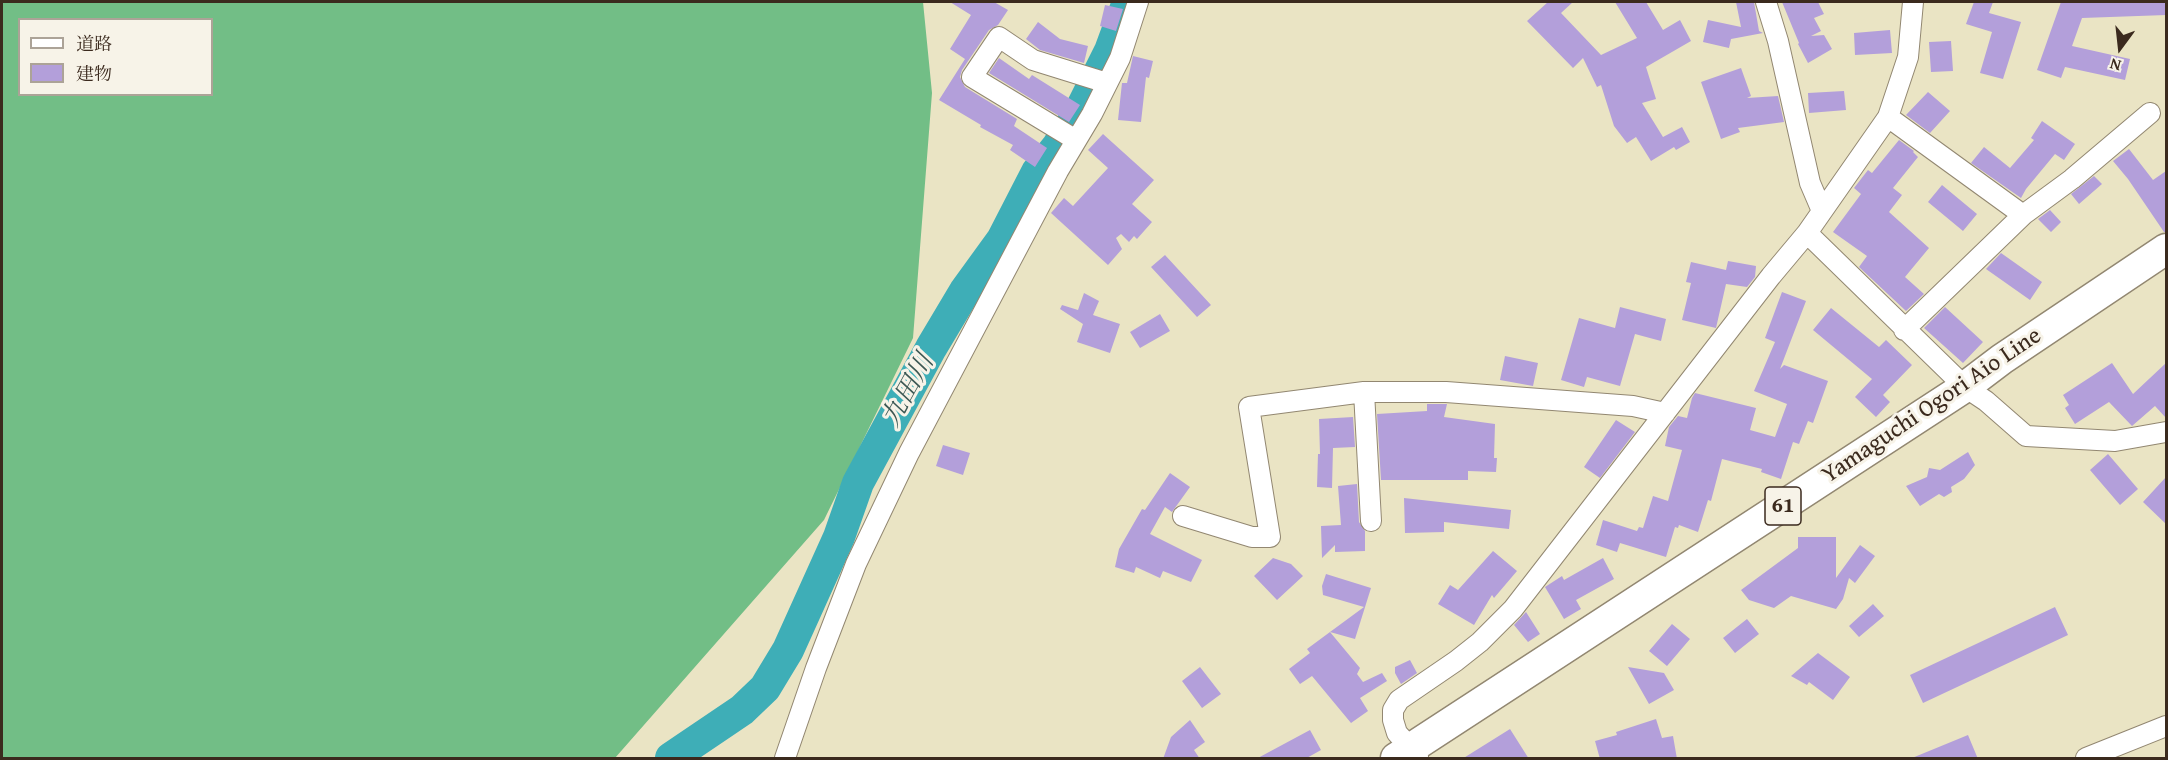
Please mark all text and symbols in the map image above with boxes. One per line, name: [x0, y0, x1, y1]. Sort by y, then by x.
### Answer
legend: [18, 18, 213, 96]
north arrow: [2090, 18, 2150, 78]
text: 道路: [76, 30, 112, 57]
text: N: [2107, 52, 2124, 78]
text: 建物: [76, 60, 112, 87]
street label: Yamaguchi Ogori Aio Line: [1817, 322, 2047, 490]
water label: 九田川: [876, 349, 942, 433]
road number: 61: [1765, 487, 1801, 525]

